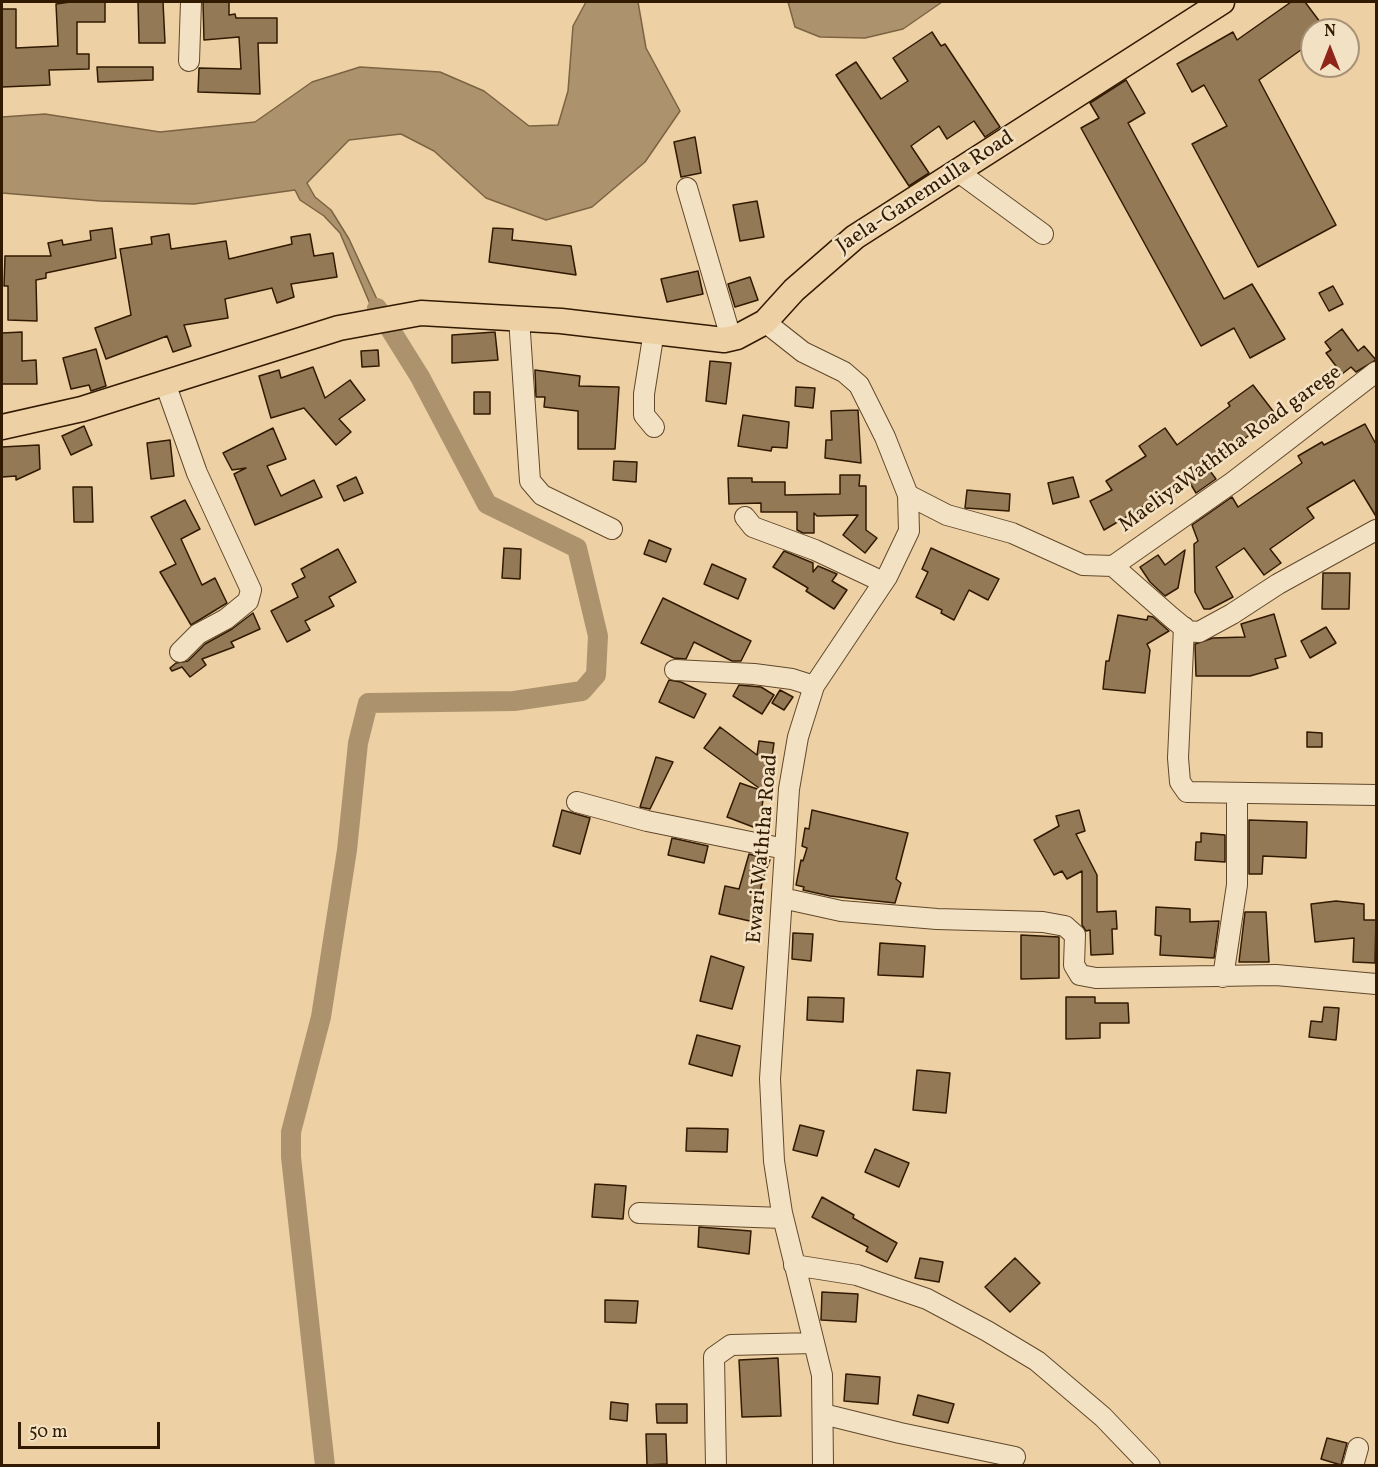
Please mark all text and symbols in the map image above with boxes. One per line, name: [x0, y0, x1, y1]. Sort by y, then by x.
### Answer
north arrow: [1300, 18, 1360, 78]
text: N: [1324, 21, 1336, 43]
street label: Jaela-Ganemulla Road: [832, 126, 1020, 260]
street label: MaeliyaWaththa Road garege: [1115, 361, 1347, 539]
street label: Ewari Waththa Road: [743, 753, 785, 945]
scale bar: [21, 1410, 164, 1448]
text: 50 m: [29, 1420, 68, 1445]

